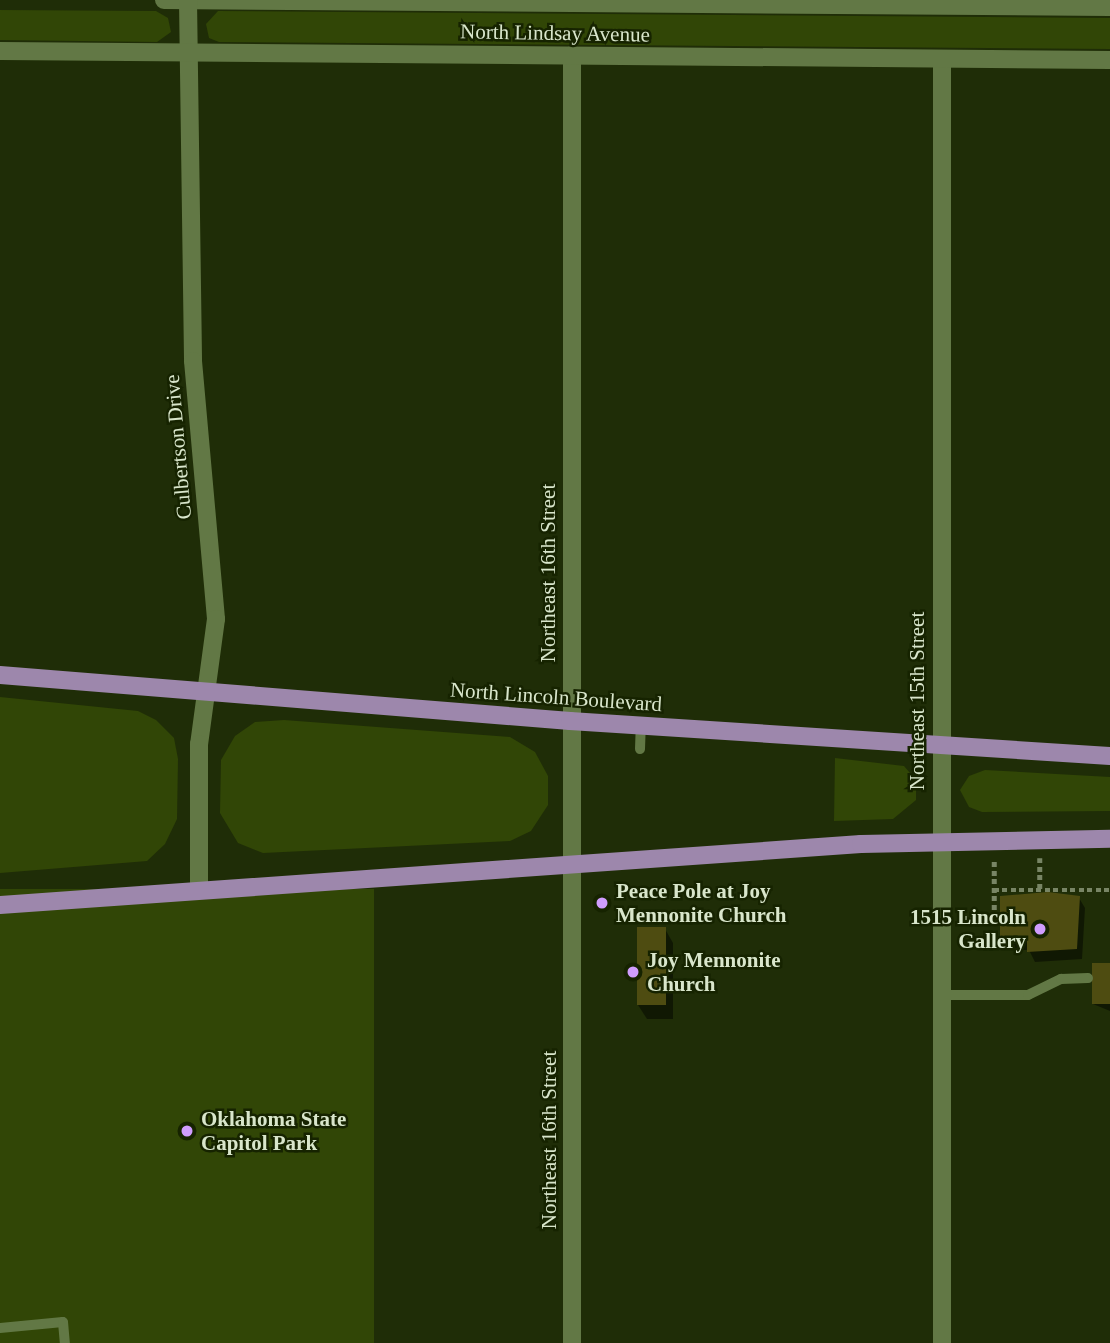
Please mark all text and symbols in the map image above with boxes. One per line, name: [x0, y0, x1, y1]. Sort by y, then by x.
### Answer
street label: North Lindsay Avenue: [459, 19, 651, 47]
street label: Culbertson Drive: [159, 374, 197, 520]
street label: Northeast 16th Street: [535, 484, 561, 662]
street label: Northeast 15th Street: [904, 612, 930, 790]
street label: North Lincoln Boulevard: [449, 677, 663, 717]
place label: Peace Pole at Joy Mennonite Church: [616, 878, 787, 928]
marker: Peace Pole at Joy Mennonite Church: [594, 895, 610, 911]
place label: 1515 Lincoln Gallery: [910, 904, 1026, 954]
marker: 1515 Lincoln Gallery: [1032, 921, 1048, 937]
place label: Joy Mennonite Church: [647, 947, 781, 997]
marker: Joy Mennonite Church: [625, 964, 641, 980]
street label: Northeast 16th Street: [536, 1051, 562, 1229]
place label: Oklahoma State Capitol Park: [201, 1106, 346, 1156]
marker: Oklahoma State Capitol Park: [179, 1123, 195, 1139]

